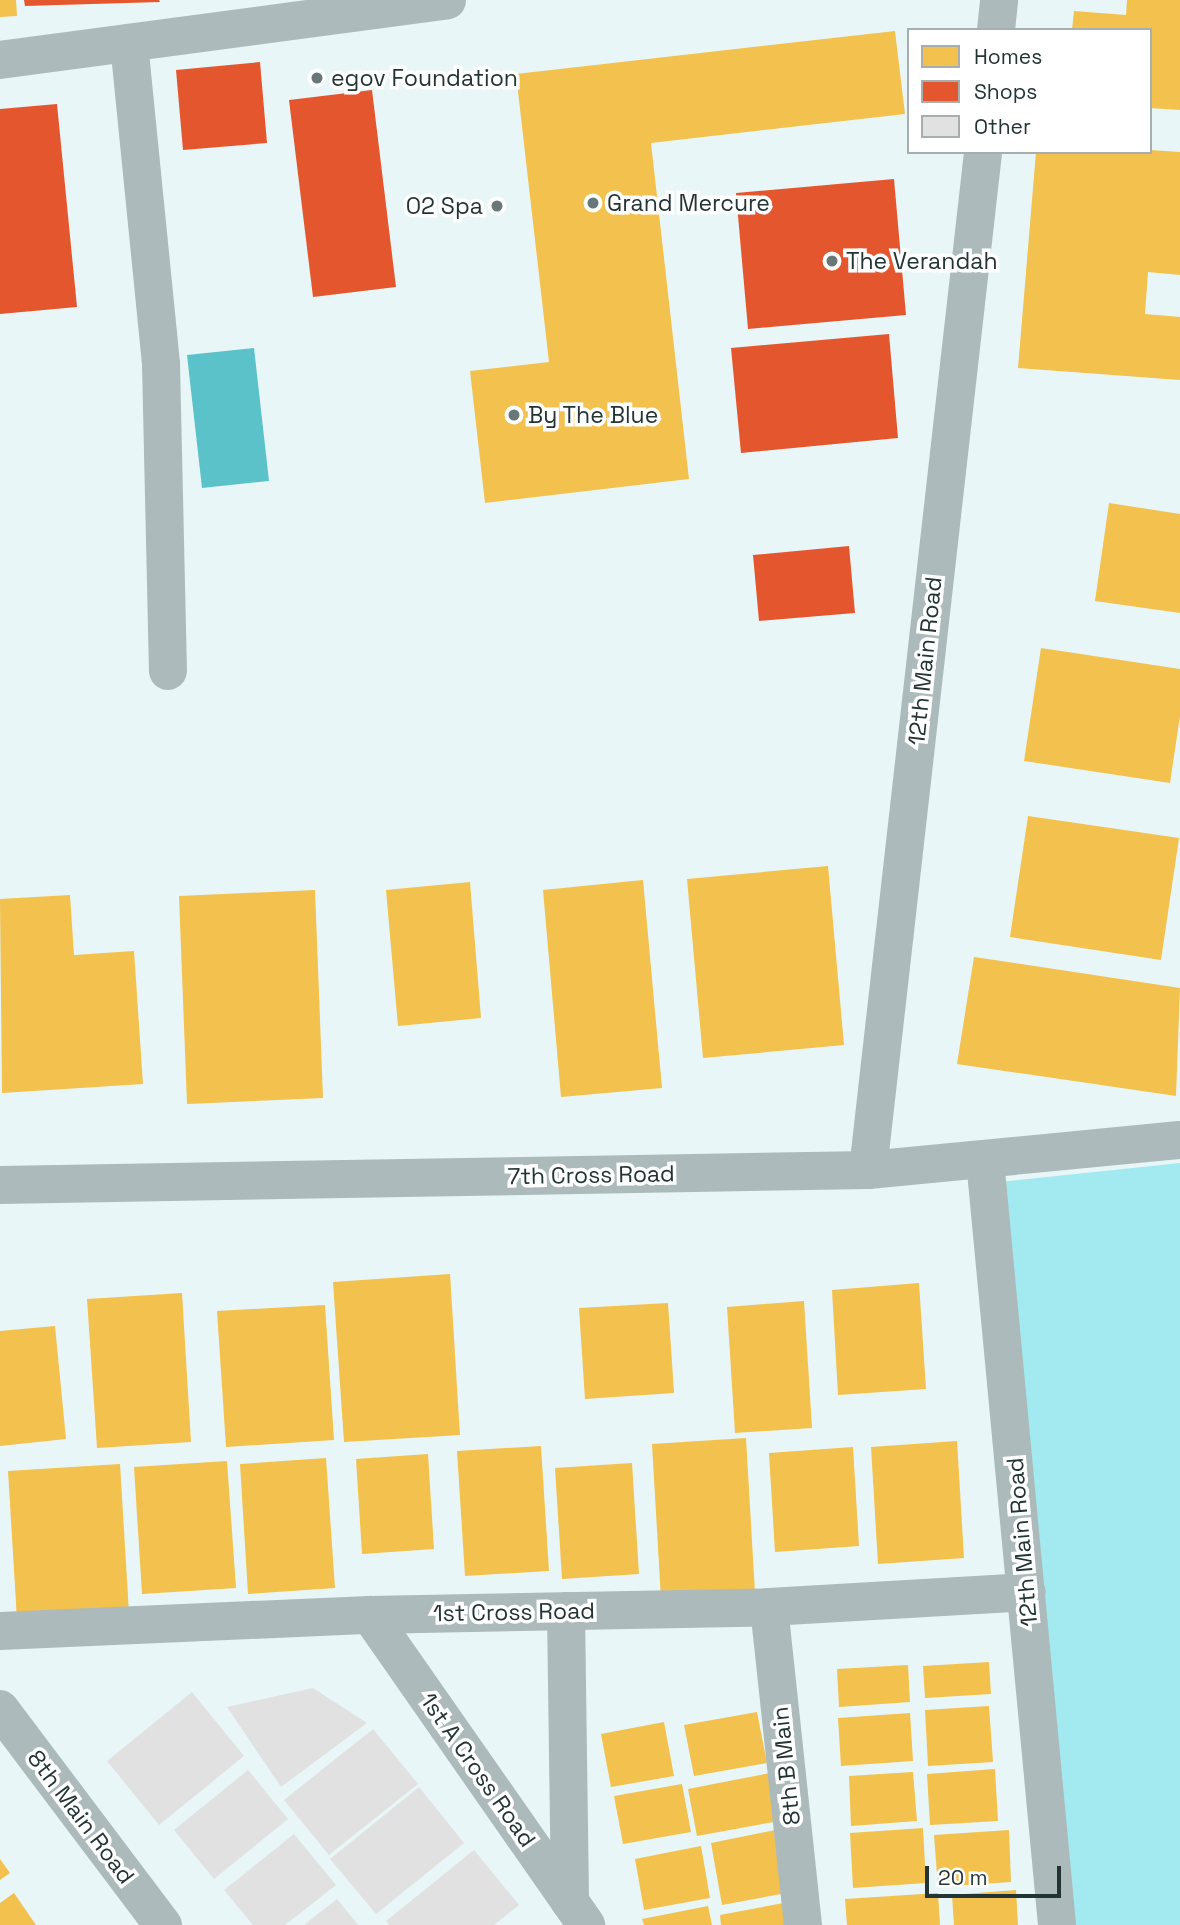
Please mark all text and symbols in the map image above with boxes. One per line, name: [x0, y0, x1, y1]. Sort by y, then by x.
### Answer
legend: [907, 28, 1152, 154]
text: Homes: [974, 43, 1042, 70]
place label: egov Foundation: [331, 64, 518, 92]
marker: egov Foundation: [309, 70, 325, 86]
text: Shops: [974, 78, 1037, 105]
text: Other: [974, 113, 1031, 140]
place label: Grand Mercure: [607, 189, 770, 217]
place label: O2 Spa: [406, 192, 483, 220]
marker: Grand Mercure: [585, 195, 601, 211]
marker: O2 Spa: [489, 198, 505, 214]
place label: The Verandah: [846, 247, 998, 275]
marker: The Verandah: [824, 253, 840, 269]
place label: By The Blue: [528, 401, 659, 429]
marker: By The Blue: [506, 407, 522, 423]
street label: 12th Main Road: [902, 575, 948, 747]
street label: 7th Cross Road: [507, 1160, 675, 1190]
street label: 12th Main Road: [1001, 1456, 1043, 1628]
street label: 1st Cross Road: [433, 1597, 595, 1627]
street label: 1st A Cross Road: [414, 1687, 542, 1853]
street label: 8th B Main: [766, 1705, 806, 1827]
street label: 8th Main Road: [22, 1745, 140, 1889]
scale bar: [928, 1852, 1064, 1896]
text: 20 m: [938, 1864, 988, 1891]

